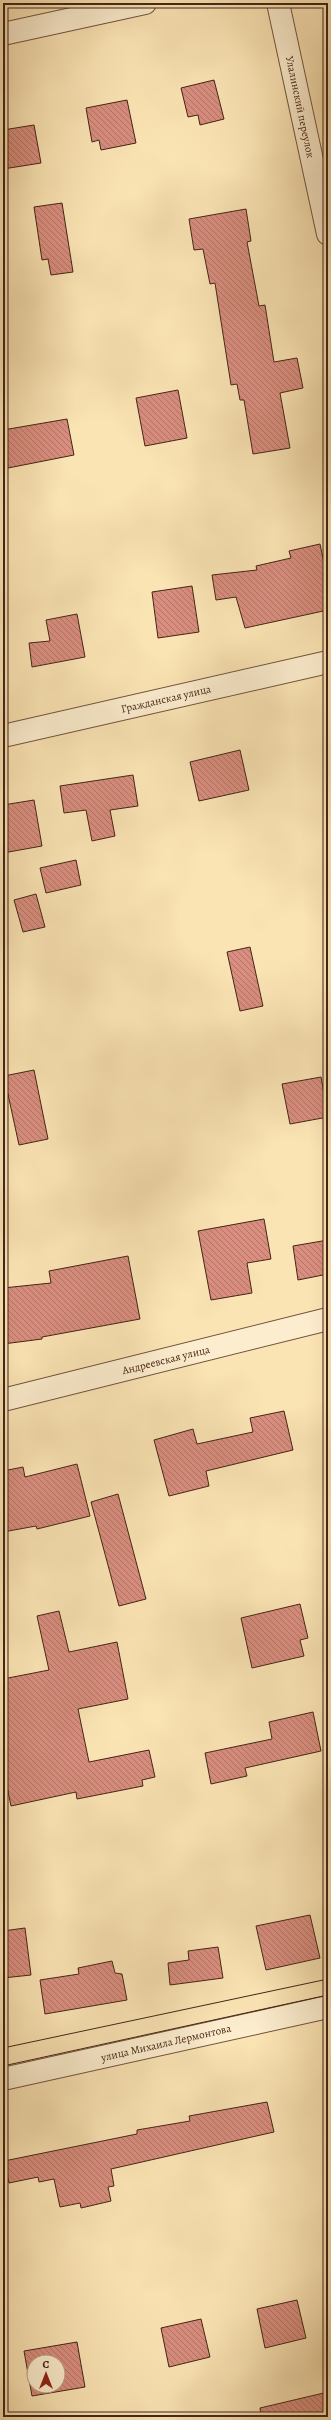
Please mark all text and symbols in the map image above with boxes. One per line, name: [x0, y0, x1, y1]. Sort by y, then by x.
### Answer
street label: Улалинский переулок: [282, 55, 318, 160]
street label: Гражданская улица: [120, 681, 213, 717]
street label: Андреевская улица: [120, 1342, 212, 1378]
street label: улица Михаила Лермонтова: [98, 2021, 233, 2066]
north arrow: [26, 2354, 66, 2394]
text: С: [43, 2357, 50, 2372]

